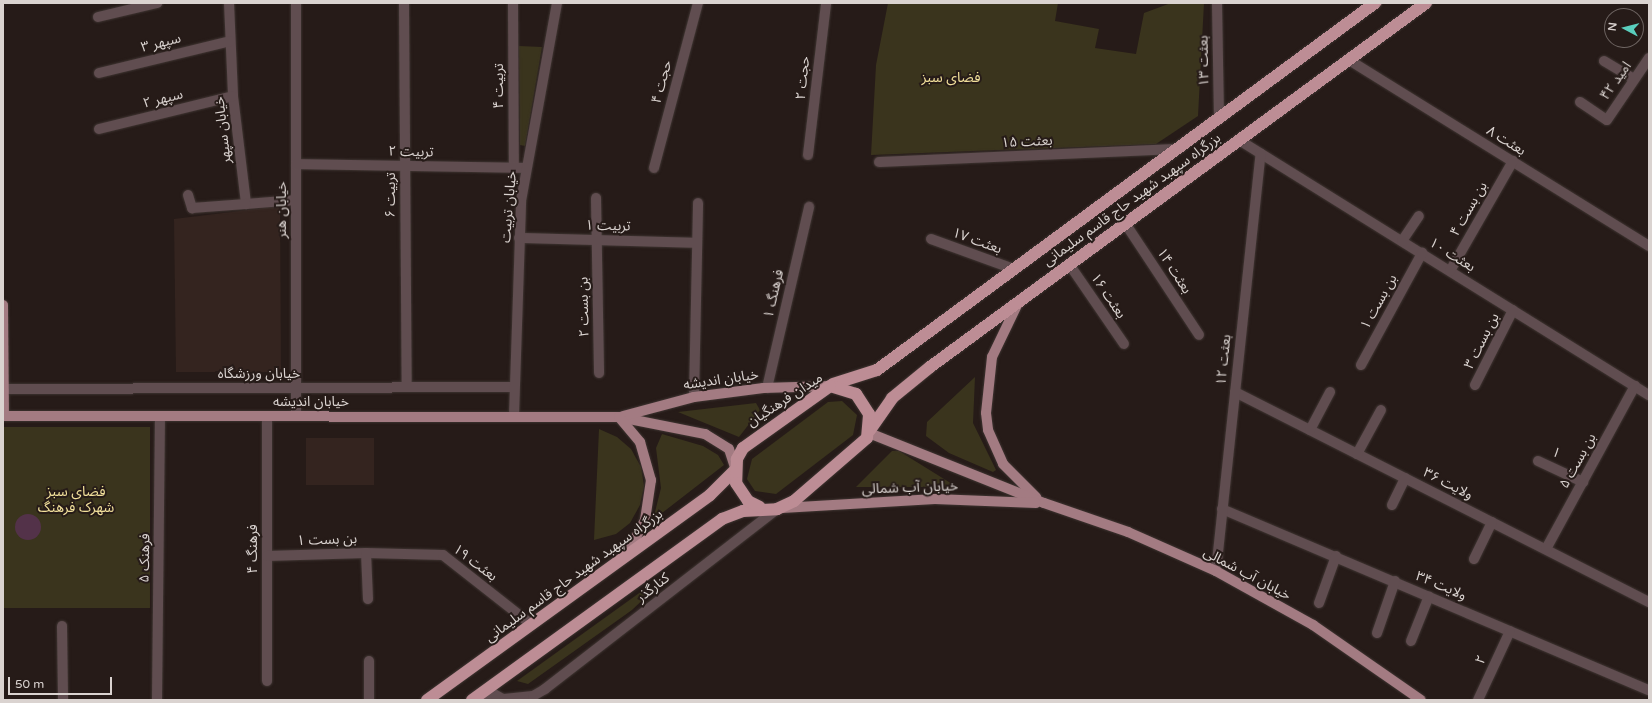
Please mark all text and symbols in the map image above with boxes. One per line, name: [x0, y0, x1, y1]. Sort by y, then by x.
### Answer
north arrow: [1604, 8, 1644, 48]
text: N: [1606, 21, 1620, 32]
street label: سپهر ۳: [139, 30, 183, 56]
street label: بعثت ۱۳: [1195, 35, 1213, 87]
street label: حجت ۲: [792, 55, 814, 101]
street label: حجت ۴: [648, 59, 676, 105]
street label: امید ۴۲: [1597, 59, 1635, 103]
street label: تربیت ۴: [491, 63, 507, 109]
park label: فضای سبز: [921, 70, 981, 86]
street label: سپهر ۲: [141, 86, 185, 112]
street label: خیابان سپهر: [211, 96, 235, 164]
street label: بعثت ۸: [1483, 122, 1529, 160]
street label: بزرگراه سپهبد شهید حاج قاسم سلیمانی: [1040, 130, 1224, 270]
street label: بعثت ۱۵: [1001, 132, 1053, 152]
street label: تربیت ۲: [388, 143, 434, 161]
street label: خیابان تربیت: [497, 170, 521, 244]
street label: تربیت ۶: [383, 172, 399, 218]
street label: بن بست ۴: [1447, 179, 1491, 239]
street label: خیابان هنر: [274, 182, 290, 238]
street label: تربیت ۱: [585, 217, 631, 235]
street label: بعثت ۱۷: [950, 224, 1004, 258]
street label: بعثت ۱۰: [1426, 234, 1478, 276]
street label: بعثت ۱۴: [1153, 245, 1195, 297]
street label: فرهنگ ۱: [760, 268, 788, 320]
street label: بعثت ۱۶: [1087, 270, 1129, 322]
street label: بن بست ۱: [1357, 272, 1401, 332]
street label: بن بست ۲: [575, 277, 593, 337]
street label: بن بست ۳: [1461, 310, 1503, 372]
street label: بعثت ۱۲: [1213, 334, 1235, 386]
street label: خیابان ورزشگاه: [218, 366, 300, 382]
street label: خیابان اندیشه: [682, 366, 760, 394]
street label: میدان فرهنگیان: [744, 369, 826, 431]
street label: خیابان اندیشه: [273, 394, 349, 410]
street label: بن بست ۵: [1556, 431, 1600, 491]
street label: ۱: [1549, 444, 1563, 462]
street label: ولایت ۳۶: [1420, 464, 1476, 504]
street label: خیابان آب شمالی: [861, 478, 959, 498]
park label: فضای سبز شهرک فرهنگ: [38, 484, 114, 516]
street label: بزرگراه سپهبد شهید حاج قاسم سلیمانی: [482, 506, 666, 646]
street label: فرهنگ ۴: [245, 524, 261, 574]
street label: بن بست ۱: [297, 531, 357, 549]
street label: فرهنک ۵: [136, 533, 154, 583]
street label: بعثت ۱۹: [449, 541, 501, 585]
street label: خیابان آب شمالی: [1200, 544, 1294, 604]
street label: ولایت ۳۴: [1413, 568, 1469, 604]
street label: کنارگذر: [633, 570, 673, 606]
street label: ۲: [1472, 653, 1490, 667]
scale bar: [10, 669, 114, 695]
text: 50 m: [15, 677, 44, 691]

